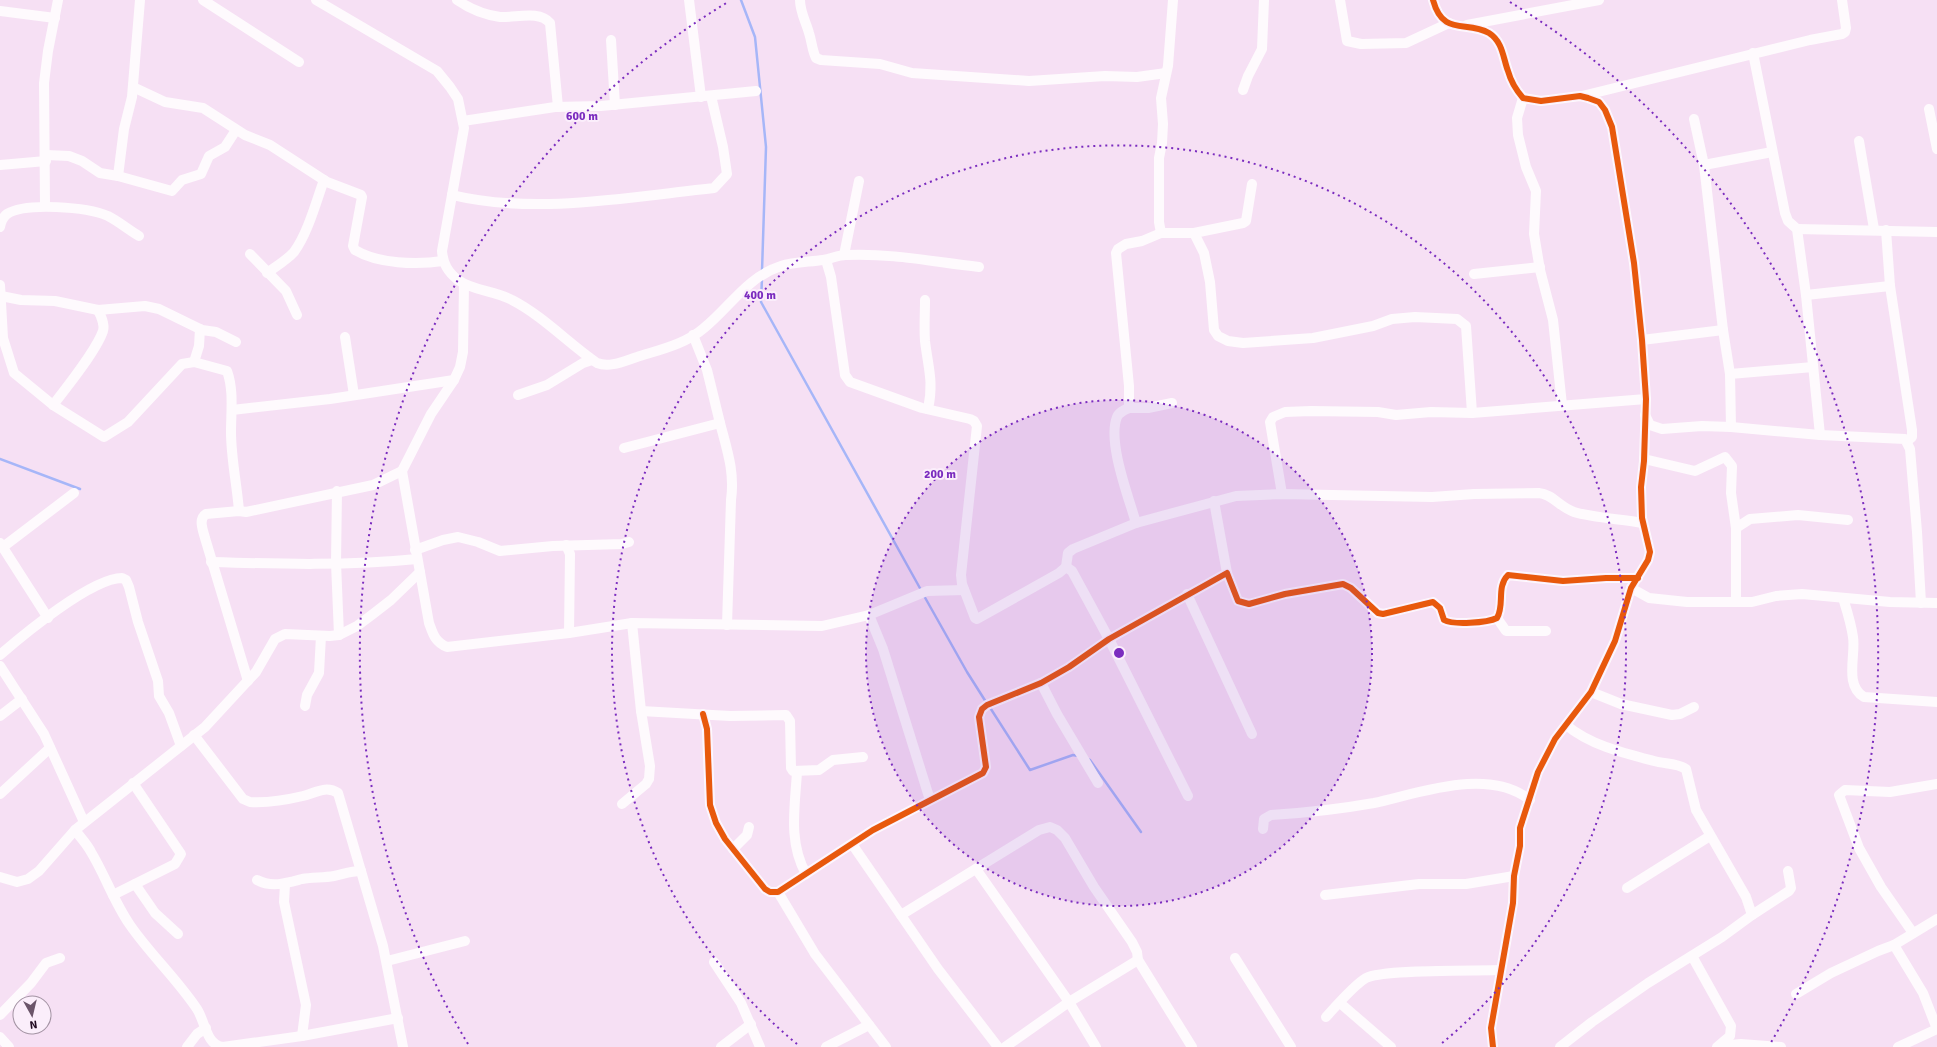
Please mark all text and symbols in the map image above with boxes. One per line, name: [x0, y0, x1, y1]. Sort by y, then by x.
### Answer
text: 600 m: [566, 109, 598, 124]
text: 400 m: [744, 288, 776, 303]
text: 200 m: [924, 467, 956, 482]
centre of rings: [1112, 646, 1126, 660]
north arrow: [12, 995, 52, 1035]
text: N: [29, 1017, 38, 1031]

